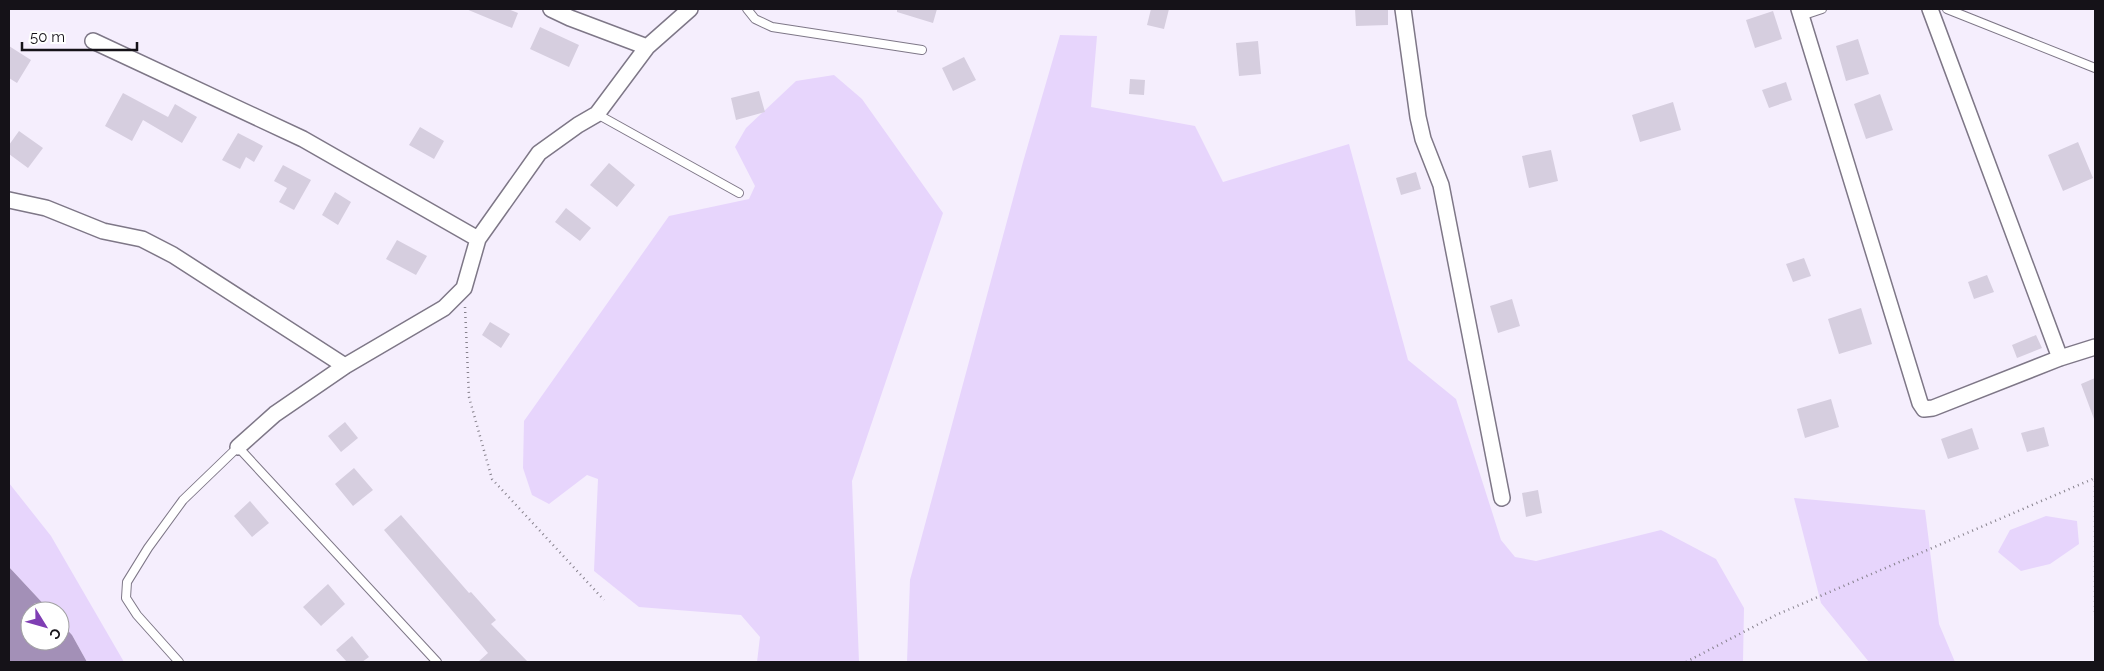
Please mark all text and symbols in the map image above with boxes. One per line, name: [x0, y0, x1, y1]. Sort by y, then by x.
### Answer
scale bar: [22, 20, 138, 52]
text: 50 m: [30, 28, 65, 46]
north arrow: [20, 601, 70, 651]
text: С: [46, 625, 65, 643]

